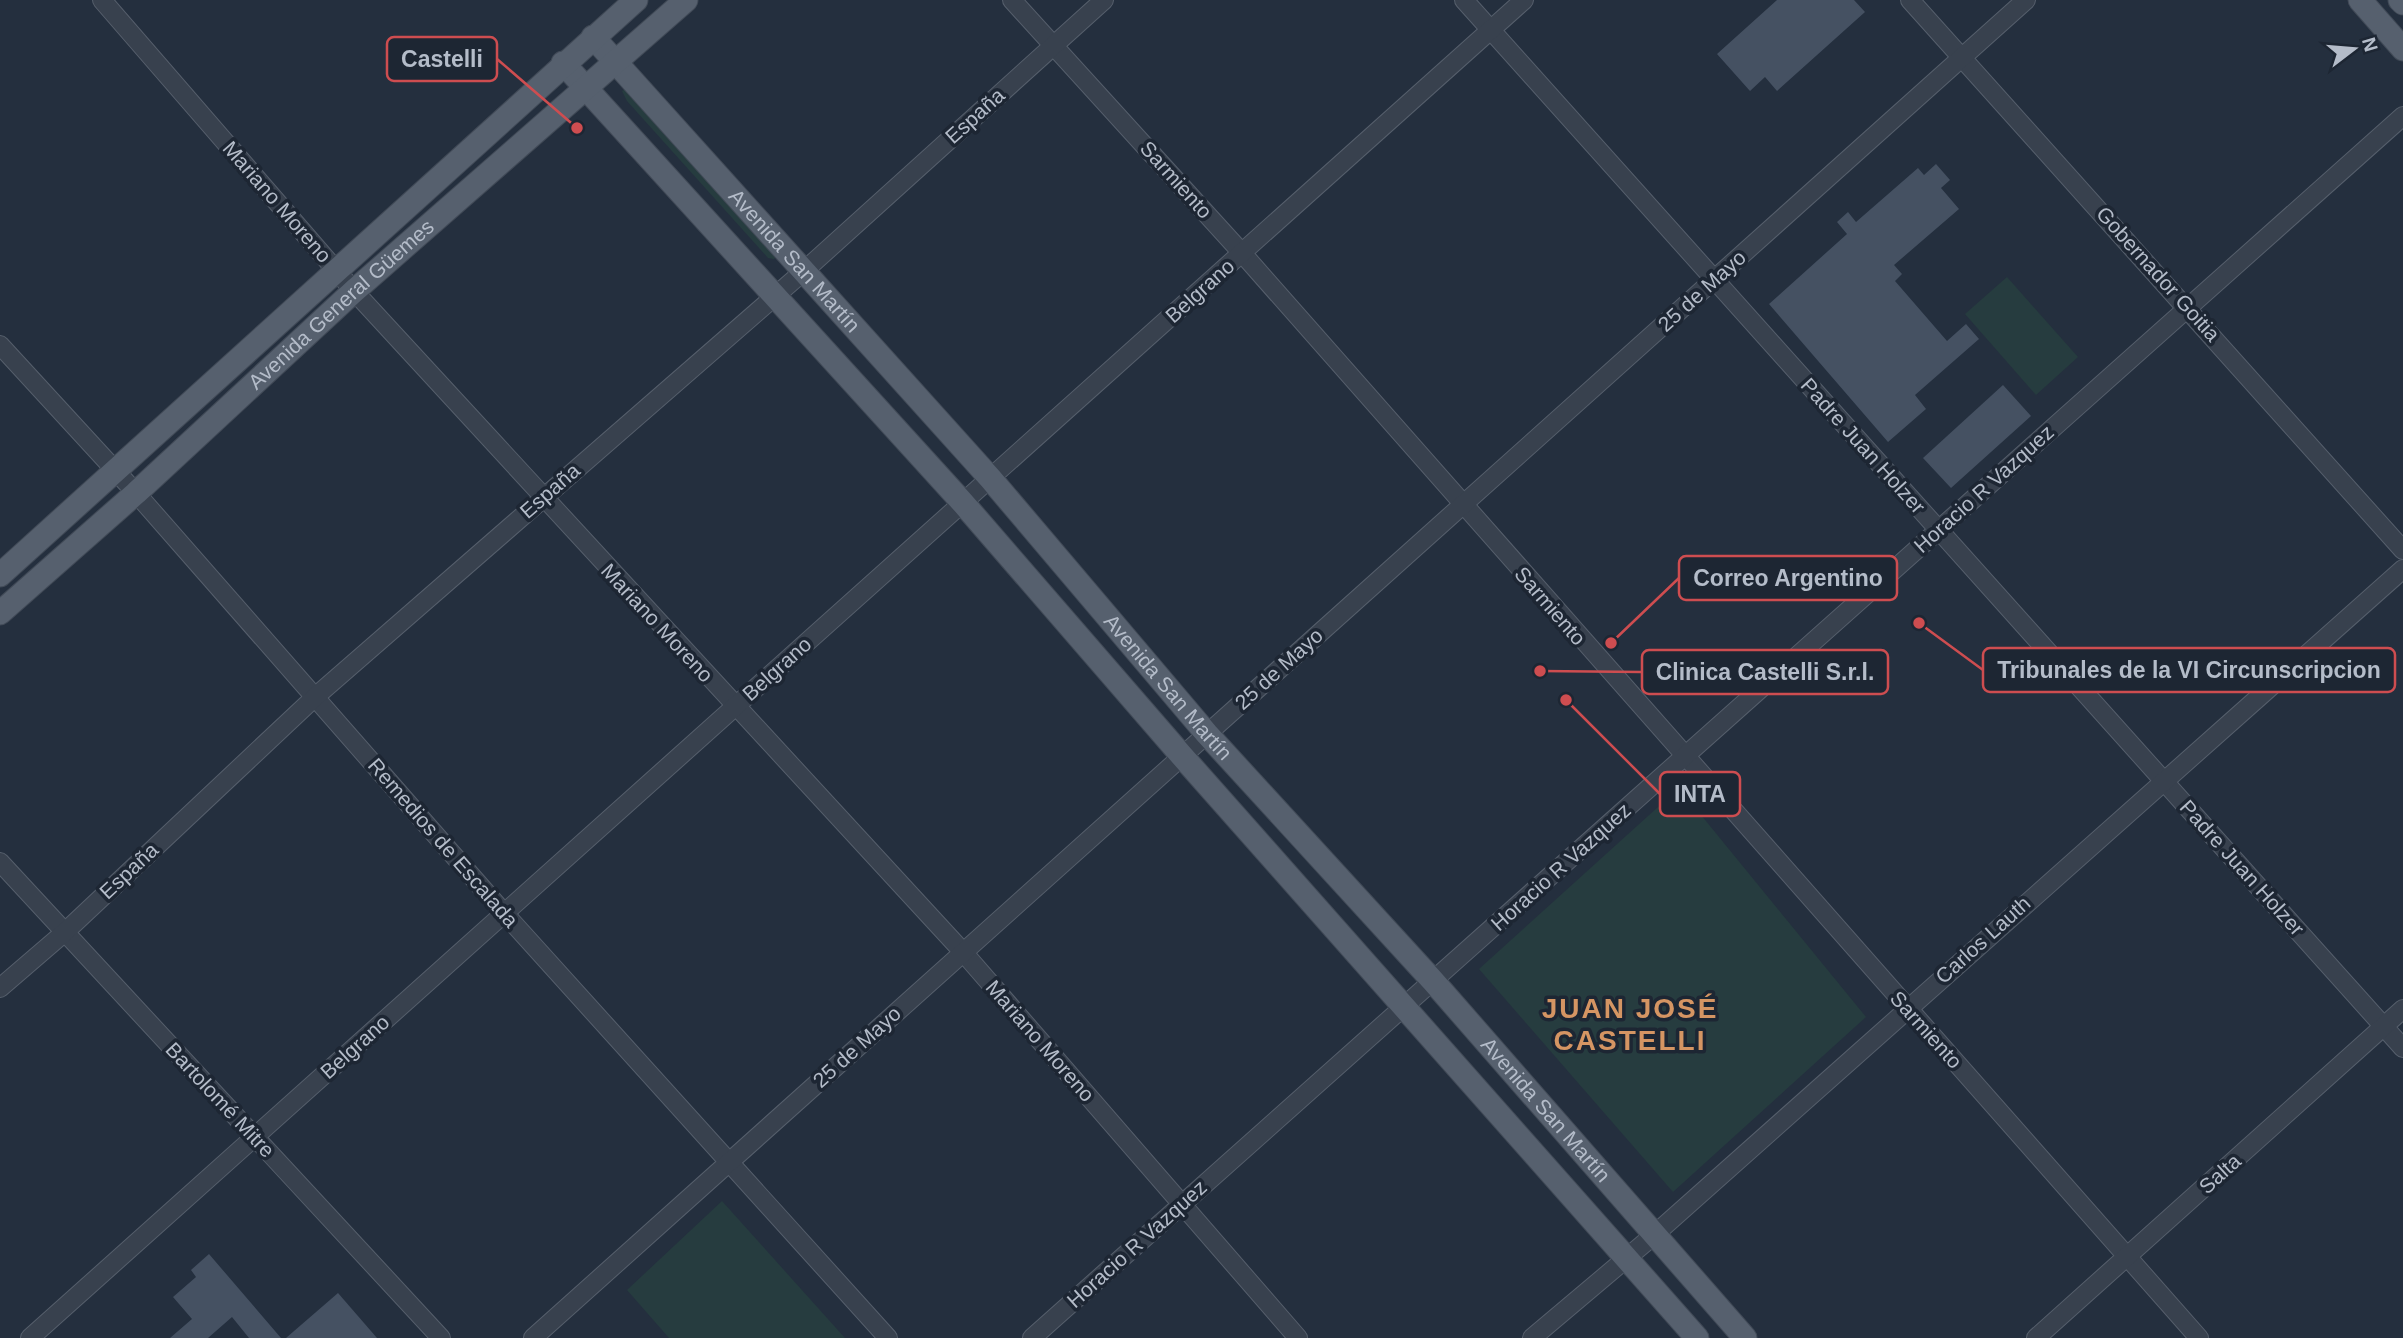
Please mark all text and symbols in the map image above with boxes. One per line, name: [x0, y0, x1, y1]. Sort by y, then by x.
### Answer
north arrow: [2319, 14, 2389, 84]
text: N: [2358, 35, 2382, 54]
callout: Castelli: [387, 37, 497, 81]
text: Castelli: [401, 46, 483, 72]
street label: España: [941, 83, 1009, 148]
street label: Mariano Moreno: [219, 136, 336, 267]
street label: Sarmiento: [1136, 136, 1217, 223]
street label: Avenida San Martín: [725, 184, 865, 337]
street label: Gobernador Goitia: [2092, 202, 2225, 346]
street label: Avenida General Güemes: [244, 215, 438, 394]
street label: 25 de Mayo: [1653, 245, 1750, 336]
street label: Belgrano: [1161, 254, 1239, 327]
street label: Padre Juan Holzer: [1797, 373, 1930, 518]
street label: Horacio R Vazquez: [1909, 420, 2058, 557]
street label: España: [515, 458, 584, 523]
callout: Correo Argentino: [1679, 556, 1897, 600]
street label: Mariano Moreno: [597, 559, 718, 686]
street label: Sarmiento: [1510, 562, 1590, 649]
text: Correo Argentino: [1693, 565, 1883, 591]
street label: Avenida San Martín: [1100, 609, 1237, 764]
street label: 25 de Mayo: [1230, 623, 1327, 714]
street label: Belgrano: [738, 632, 816, 705]
callout: Tribunales de la VI Circunscripcion: [1983, 648, 2395, 692]
callout: Clinica Castelli S.r.l.: [1642, 650, 1888, 694]
text: Tribunales de la VI Circunscripcion: [1997, 657, 2381, 683]
text: Clinica Castelli S.r.l.: [1656, 659, 1874, 685]
street label: Remedios de Escalada: [364, 754, 523, 932]
callout: INTA: [1660, 772, 1740, 816]
text: INTA: [1674, 781, 1726, 807]
street label: Padre Juan Holzer: [2176, 795, 2309, 940]
street label: Horacio R Vazquez: [1486, 798, 1635, 935]
street label: España: [95, 838, 163, 903]
street label: Carlos Lauth: [1931, 891, 2035, 988]
street label: Mariano Moreno: [982, 975, 1099, 1106]
street label: Sarmiento: [1886, 986, 1967, 1073]
district label: JUAN JOSÉ CASTELLI: [1542, 993, 1718, 1056]
street label: 25 de Mayo: [808, 1001, 905, 1092]
street label: Belgrano: [316, 1010, 394, 1083]
street label: Avenida San Martín: [1477, 1033, 1615, 1187]
street label: Bartolomé Mitre: [161, 1038, 279, 1162]
street label: Salta: [2194, 1149, 2245, 1198]
street label: Horacio R Vazquez: [1062, 1175, 1211, 1312]

